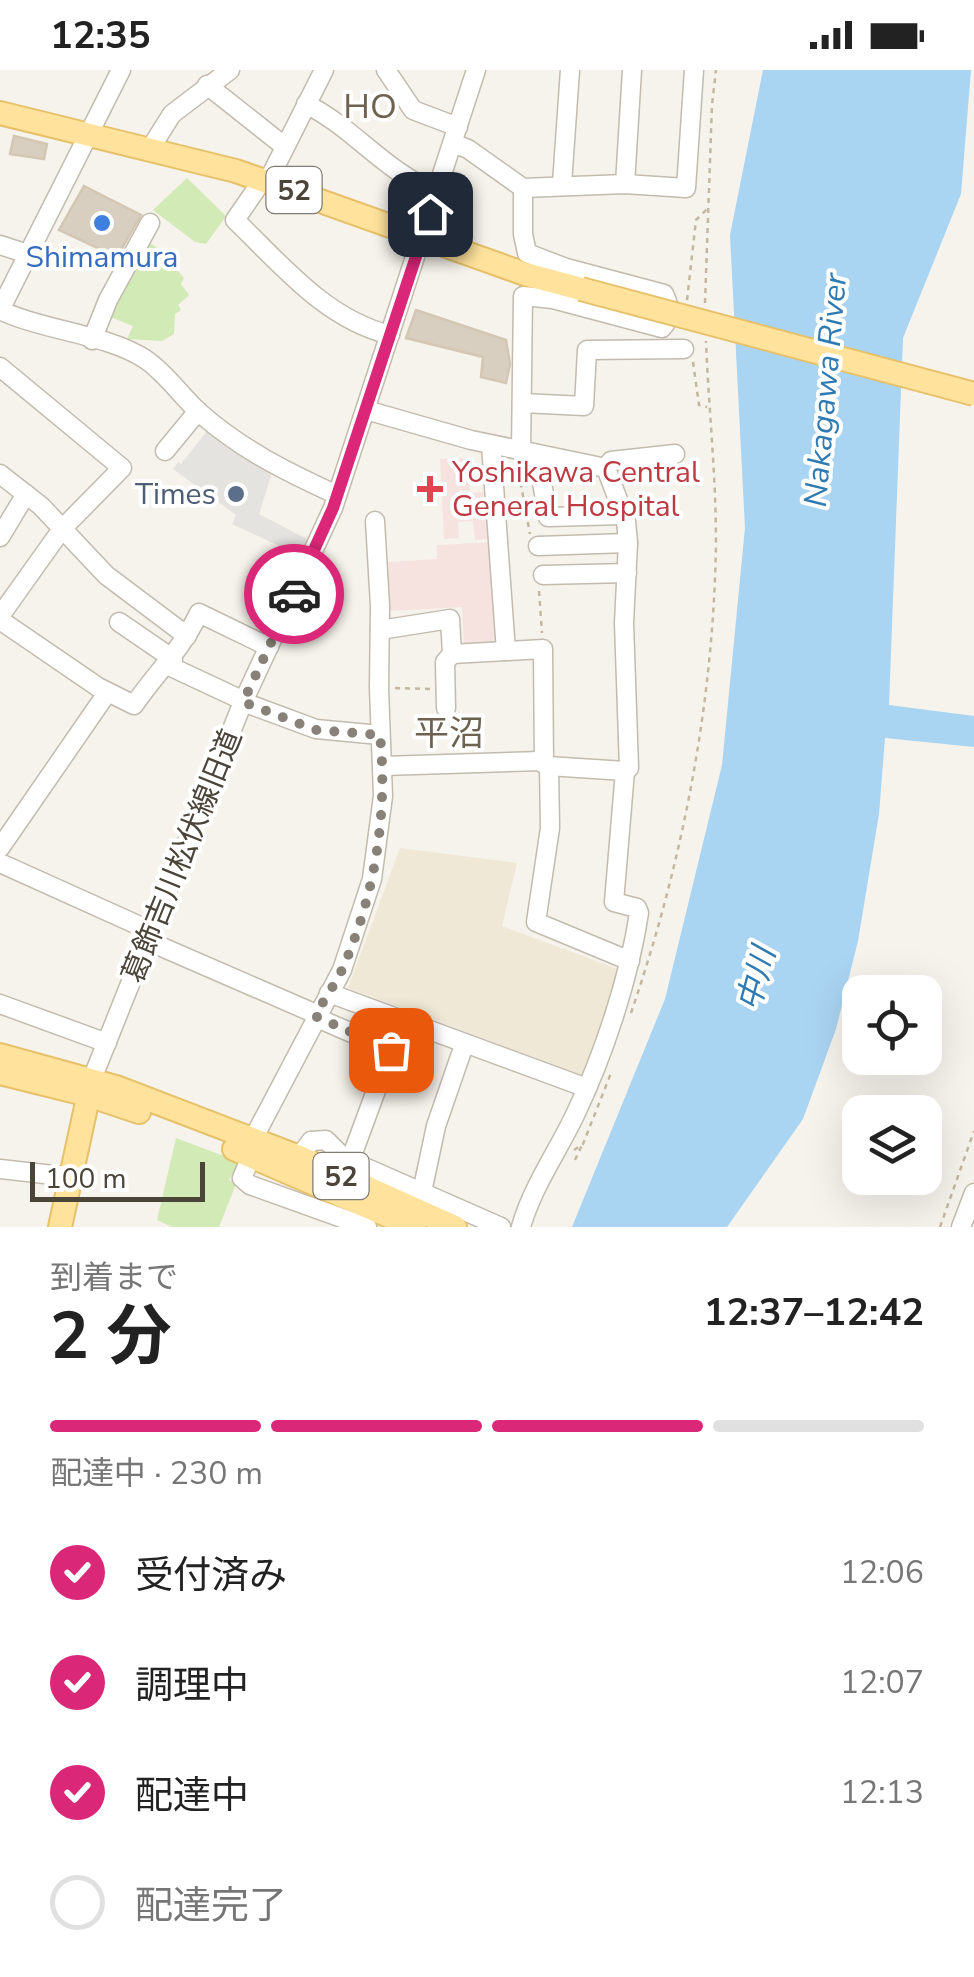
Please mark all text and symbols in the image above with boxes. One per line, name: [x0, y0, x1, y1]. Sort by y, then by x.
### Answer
text: 12:35: [50, 10, 151, 61]
district label: HO: [343, 83, 397, 130]
road number: 52: [266, 167, 322, 213]
pin: [388, 172, 473, 257]
icon: home: [403, 187, 458, 242]
marker: Shimamura: [91, 212, 113, 234]
place label: Shimamura: [25, 237, 179, 278]
water label: Nakagawa River: [794, 270, 857, 509]
place label: Yoshikawa Central General Hospital: [451, 452, 700, 527]
place label: Times: [135, 474, 216, 515]
marker: Yoshikawa Central General Hospital: [417, 476, 443, 502]
marker: Times: [225, 483, 247, 505]
courier: [244, 544, 344, 644]
icon: car: [267, 567, 322, 622]
district label: 平沼: [414, 710, 484, 757]
street label: 葛飾吉川松伏線旧道: [113, 723, 252, 989]
water label: 中川: [727, 940, 786, 1016]
map controls: [842, 975, 942, 1195]
button: locate: [842, 975, 942, 1075]
pin: [349, 1008, 434, 1093]
icon: bag: [364, 1023, 419, 1078]
button: layers: [842, 1095, 942, 1195]
road number: 52: [314, 1153, 368, 1199]
scale bar: [30, 1157, 205, 1202]
text: 100 m: [45, 1160, 127, 1198]
text: 到着まで: [50, 1256, 178, 1299]
text: 12:37–12:42: [704, 1287, 924, 1338]
text: 2 分: [50, 1292, 172, 1381]
text: 配達中 · 230 m: [50, 1452, 263, 1495]
icon: check: [50, 1545, 105, 1600]
text: 受付済み: [135, 1550, 287, 1601]
text: 12:06: [840, 1551, 924, 1594]
icon: check: [50, 1655, 105, 1710]
text: 調理中: [135, 1660, 249, 1711]
text: 12:07: [840, 1661, 924, 1704]
icon: check: [50, 1765, 105, 1820]
text: 配達中: [135, 1770, 249, 1821]
text: 12:13: [840, 1771, 924, 1814]
text: 配達完了: [135, 1880, 287, 1931]

